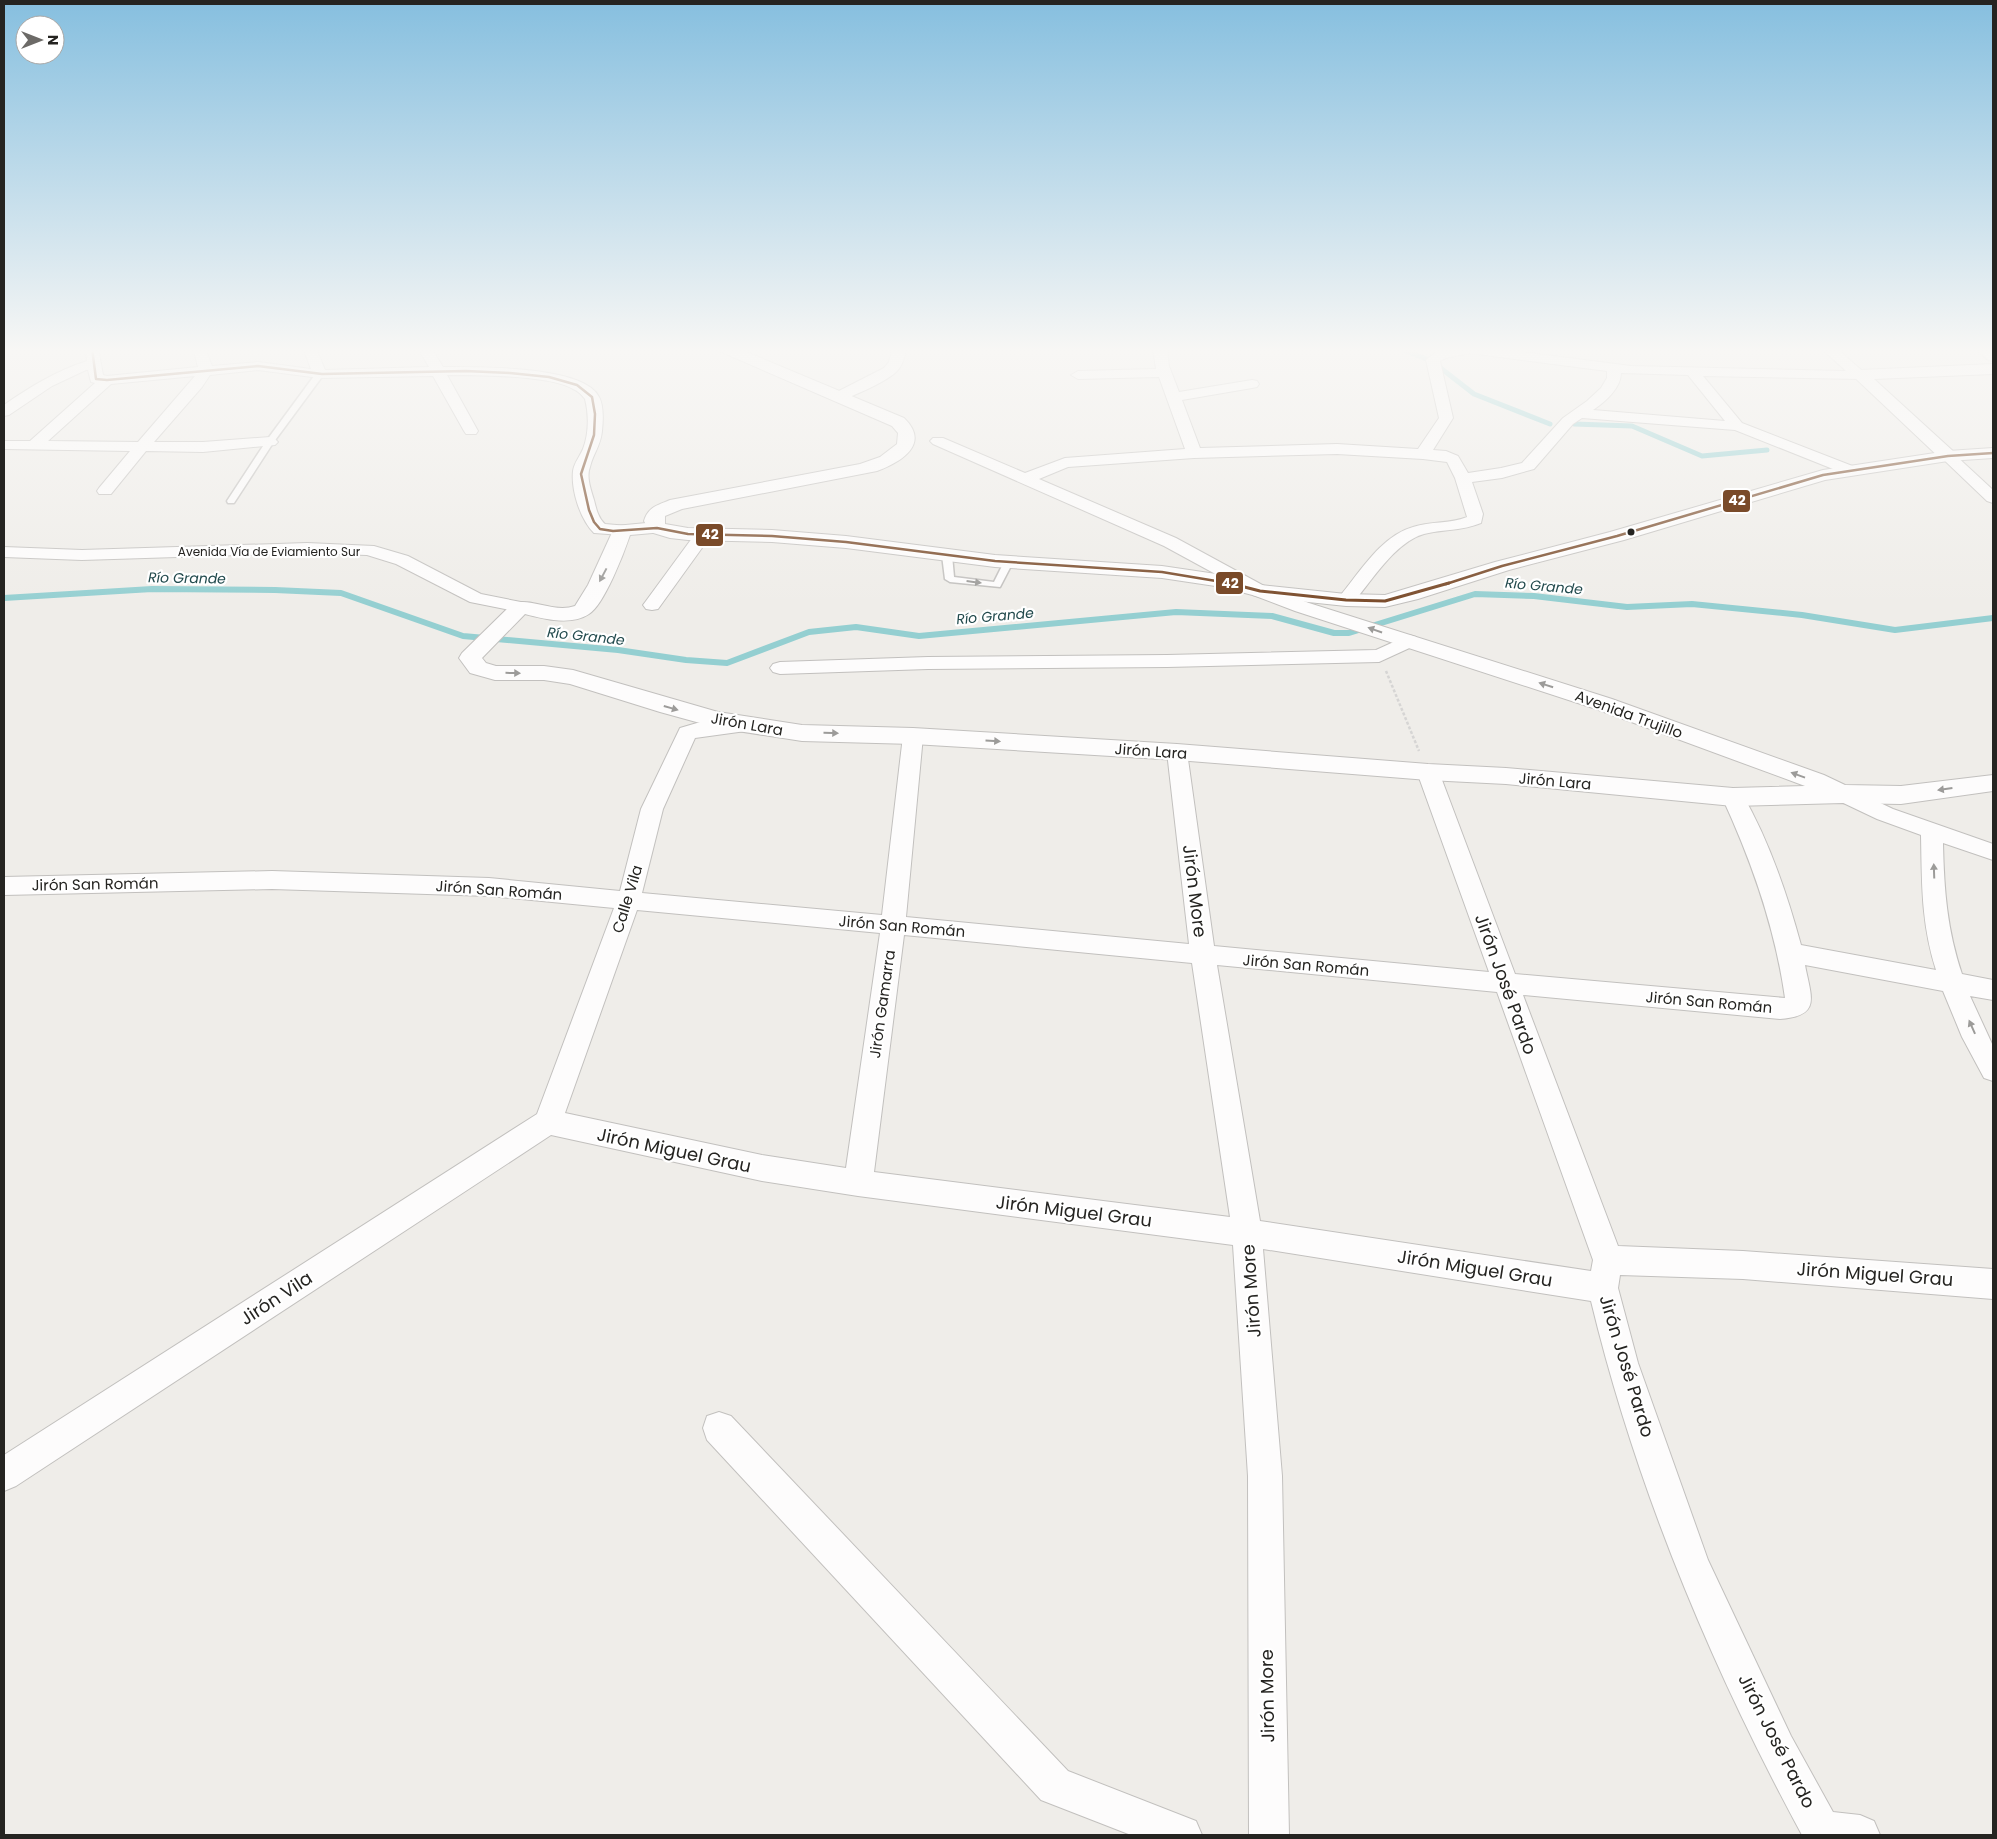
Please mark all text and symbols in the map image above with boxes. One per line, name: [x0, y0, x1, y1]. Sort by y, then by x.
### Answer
north arrow: [15, 15, 65, 65]
text: N: [43, 35, 63, 45]
line badge: 42: [1722, 489, 1751, 513]
text: 42: [1728, 490, 1746, 510]
line badge: 42: [695, 523, 724, 547]
text: 42: [701, 524, 719, 544]
unlabelled marker: [1626, 527, 1636, 537]
street label: Avenida Vía de Eviamiento Sur: [178, 543, 361, 560]
water label: Río Grande: [148, 567, 226, 589]
one-way arrow: [599, 568, 607, 582]
line badge: 42: [1215, 571, 1244, 595]
text: 42: [1221, 573, 1239, 593]
water label: Río Grande: [1504, 573, 1584, 599]
one-way arrow: [966, 579, 982, 587]
water label: Río Grande: [955, 603, 1035, 629]
water label: Río Grande: [546, 622, 626, 650]
one-way arrow: [1367, 626, 1382, 633]
one-way arrow: [506, 669, 522, 677]
one-way arrow: [1539, 681, 1554, 689]
street label: Avenida Trujillo: [1572, 685, 1686, 743]
one-way arrow: [663, 704, 678, 712]
street label: Jirón Lara: [709, 707, 785, 741]
one-way arrow: [823, 730, 839, 738]
one-way arrow: [985, 737, 1001, 745]
street label: Jirón Lara: [1114, 738, 1188, 764]
street label: Jirón Lara: [1518, 767, 1592, 795]
one-way arrow: [1791, 771, 1806, 778]
one-way arrow: [1937, 786, 1953, 794]
street label: Jirón More: [1177, 843, 1213, 939]
street label: Calle Vila: [607, 862, 647, 936]
one-way arrow: [1929, 862, 1937, 878]
street label: Jirón San Román: [31, 872, 159, 896]
street label: Jirón San Román: [435, 875, 563, 905]
street label: Jirón San Román: [838, 910, 966, 942]
street label: Jirón José Pardo: [1469, 910, 1543, 1058]
street label: Jirón Gamarra: [864, 948, 900, 1060]
street label: Jirón San Román: [1242, 949, 1370, 981]
street label: Jirón San Román: [1645, 986, 1773, 1018]
one-way arrow: [1967, 1020, 1975, 1034]
street label: Jirón Miguel Grau: [595, 1121, 753, 1179]
street label: Jirón Miguel Grau: [995, 1189, 1153, 1233]
street label: Jirón Miguel Grau: [1396, 1243, 1554, 1293]
street label: Jirón More: [1235, 1244, 1267, 1338]
street label: Jirón Miguel Grau: [1796, 1256, 1954, 1292]
street label: Jirón Vila: [235, 1265, 317, 1331]
street label: Jirón José Pardo: [1593, 1292, 1661, 1440]
street label: Jirón More: [1254, 1649, 1280, 1743]
street label: Jirón José Pardo: [1732, 1669, 1822, 1813]

